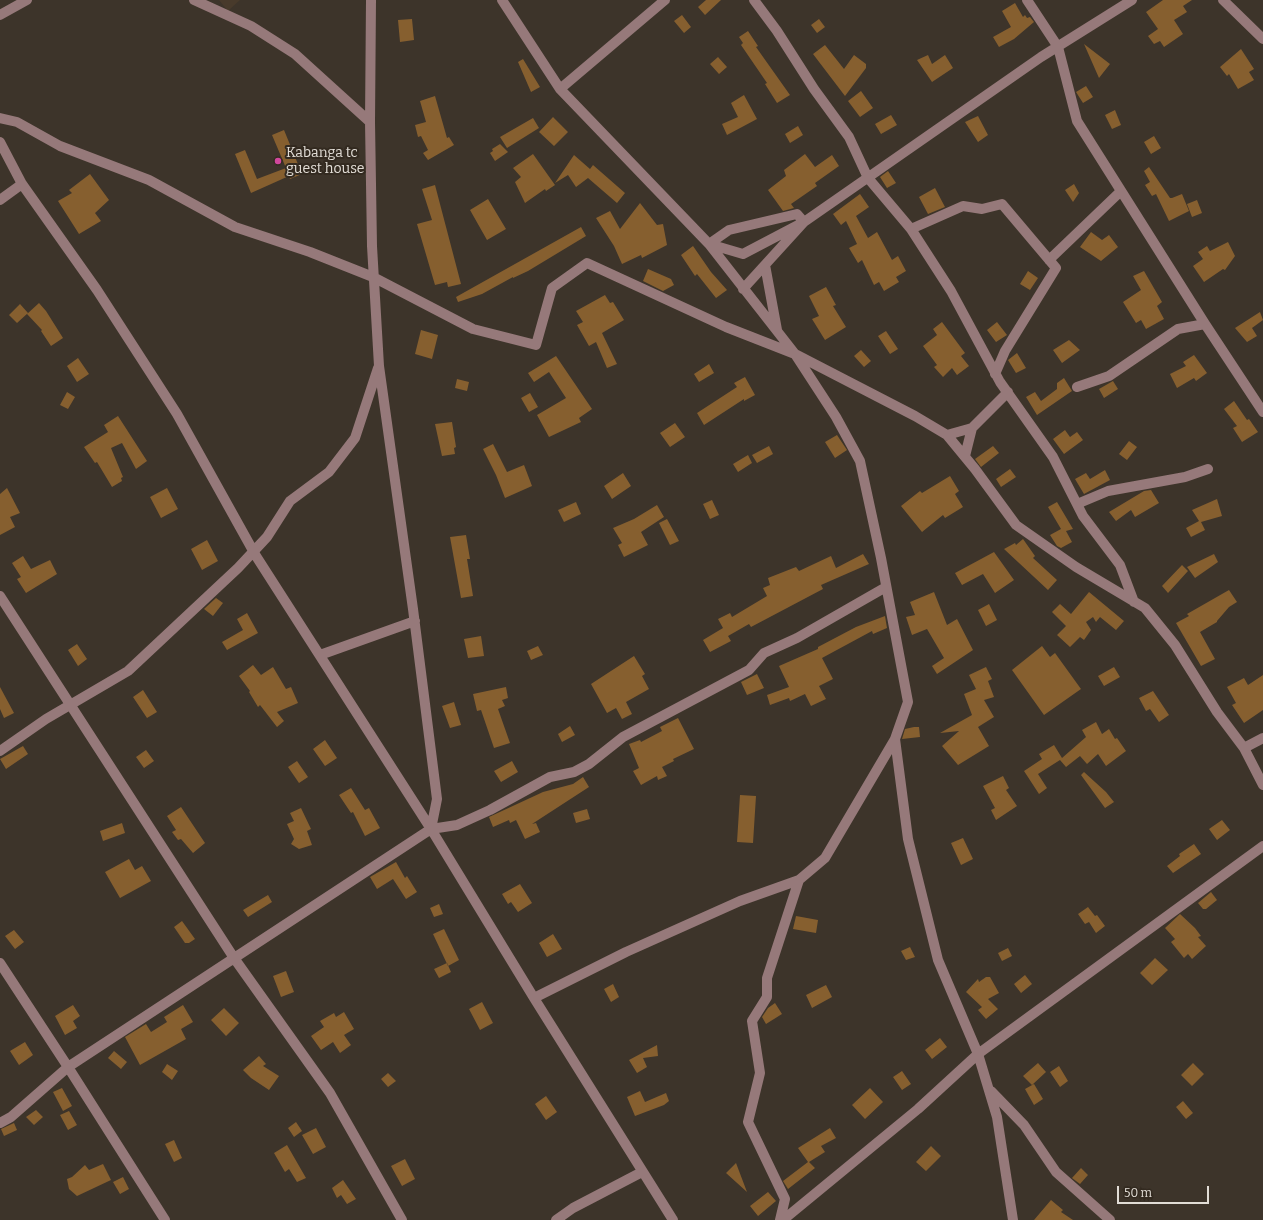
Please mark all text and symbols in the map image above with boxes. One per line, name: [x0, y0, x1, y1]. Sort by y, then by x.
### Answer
place label: Kabanga tc guest house: [286, 145, 365, 178]
marker: Kabanga tc guest house: [273, 156, 283, 166]
scale bar: [1119, 1178, 1211, 1204]
text: 50 m: [1124, 1186, 1152, 1200]

